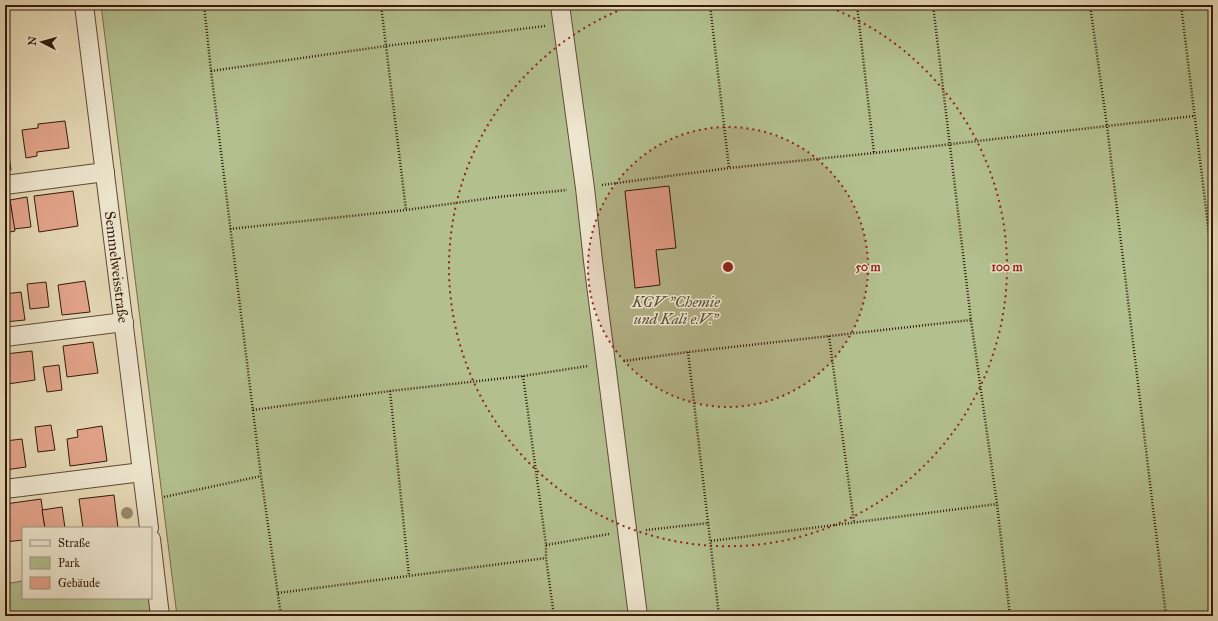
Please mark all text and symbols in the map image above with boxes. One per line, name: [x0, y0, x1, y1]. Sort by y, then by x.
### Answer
north arrow: [22, 22, 62, 62]
text: N: [26, 35, 40, 46]
street label: Semmelweisstraße: [101, 210, 132, 324]
centre of rings: [721, 260, 735, 274]
text: 50 m: [855, 260, 882, 274]
text: 100 m: [991, 260, 1024, 274]
park label: KGV "Chemie und Kali e.V.": [631, 293, 720, 328]
legend: [22, 527, 152, 599]
text: Straße: [58, 536, 90, 550]
text: Park: [58, 556, 80, 570]
text: Gebäude: [58, 576, 100, 590]

